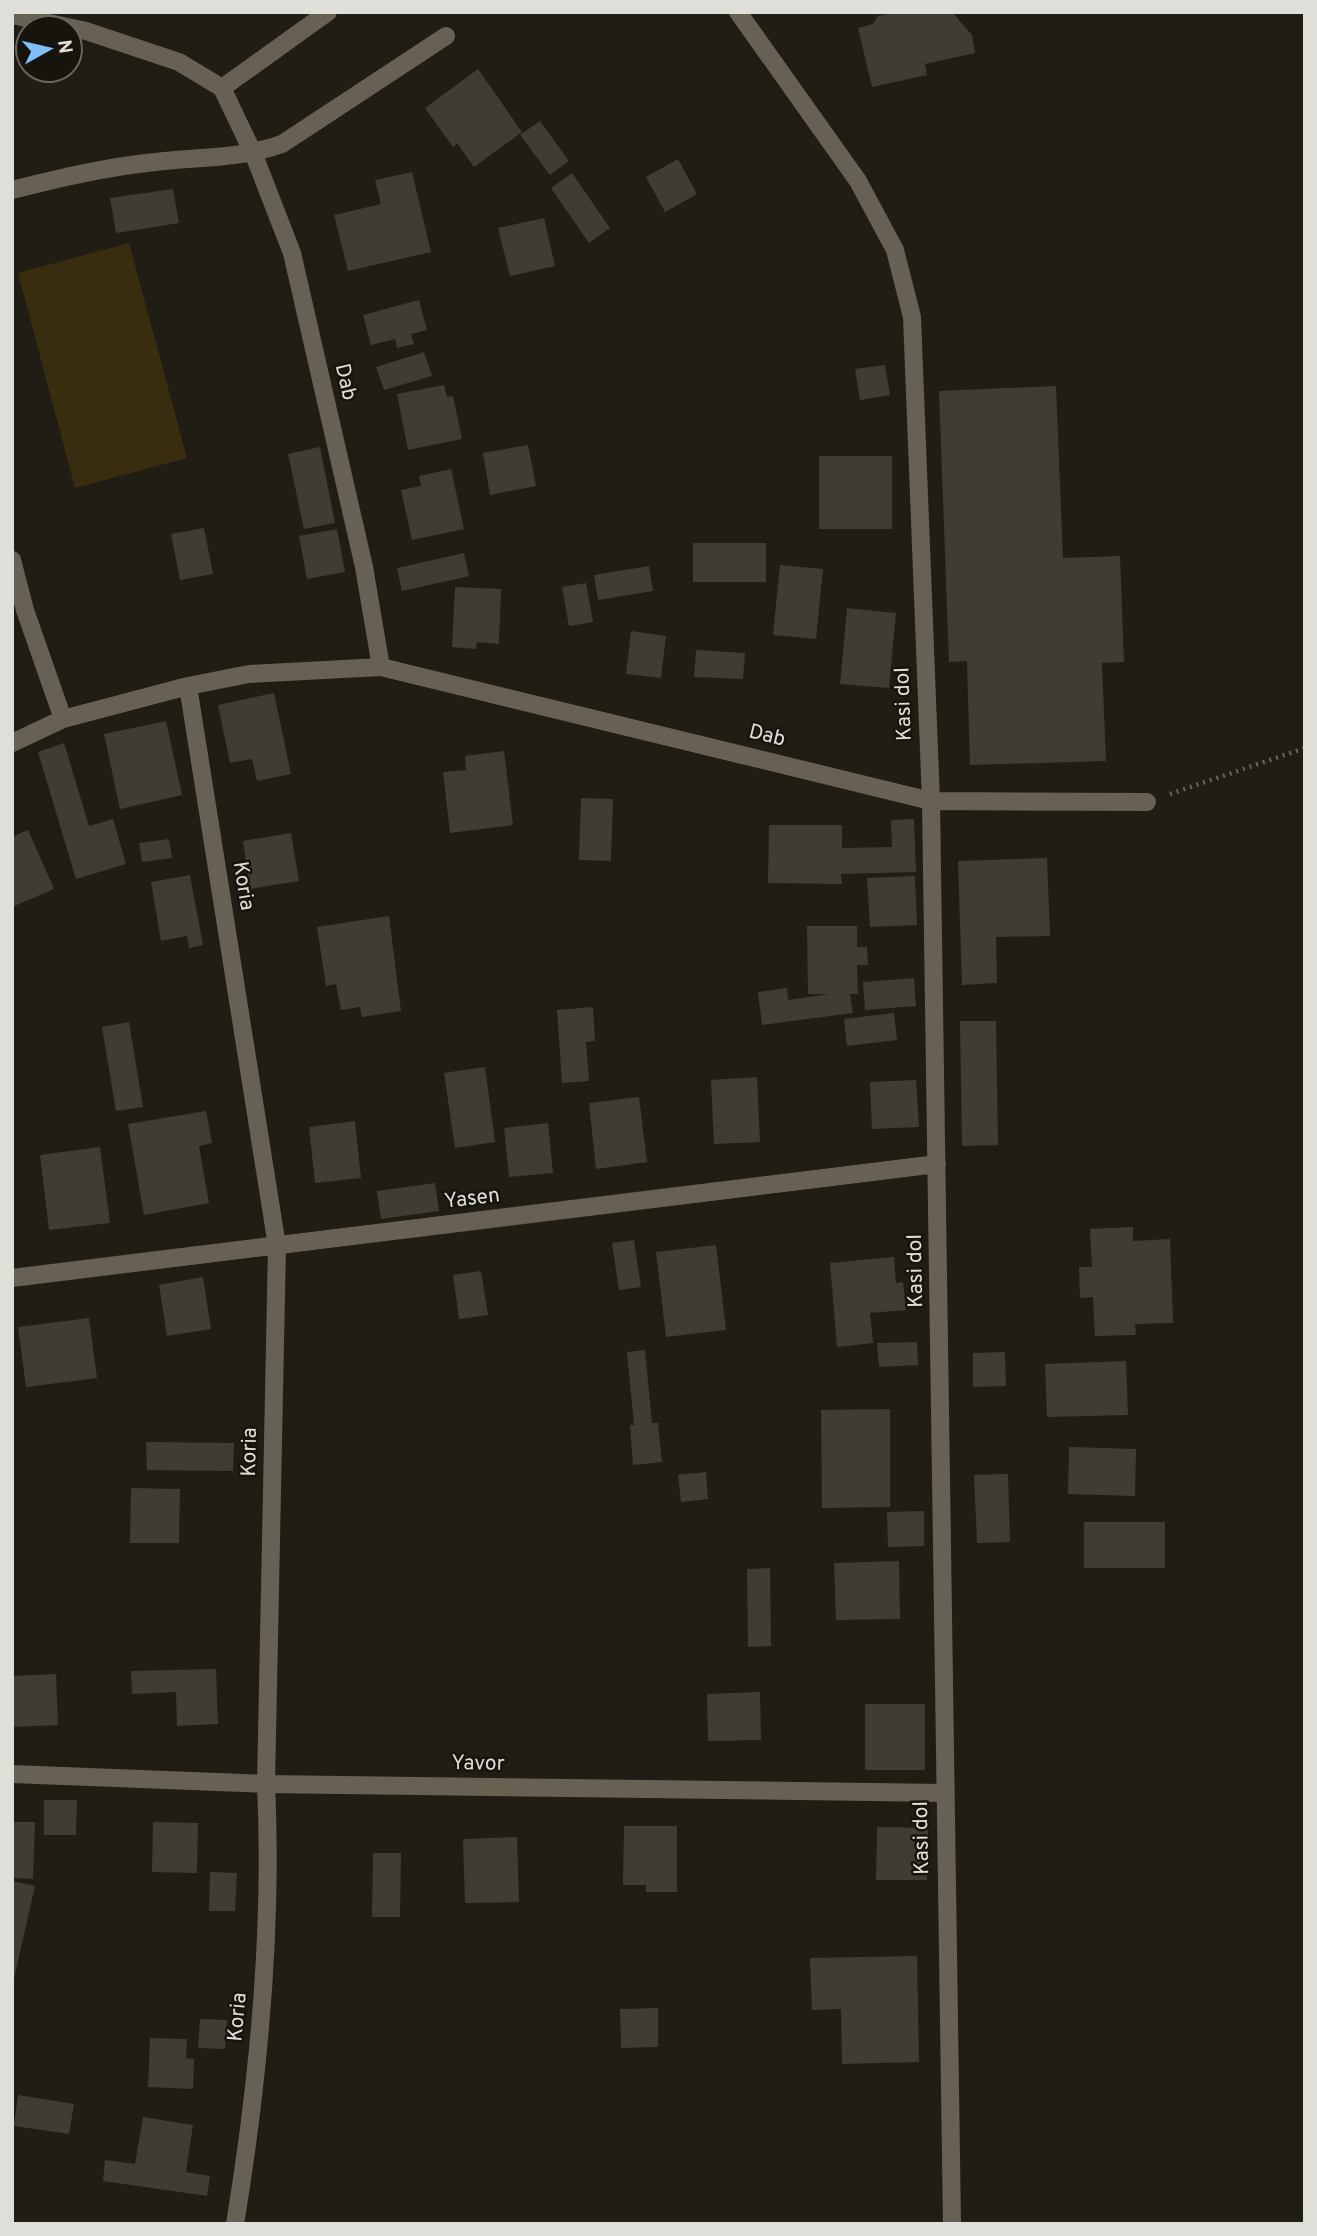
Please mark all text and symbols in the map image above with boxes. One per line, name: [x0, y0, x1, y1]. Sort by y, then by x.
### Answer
north arrow: [14, 14, 84, 84]
text: N: [51, 38, 77, 55]
street label: Dab: [328, 361, 362, 403]
street label: Kasi dol: [889, 667, 919, 741]
street label: Dab: [746, 718, 788, 754]
street label: Koria: [226, 859, 260, 913]
street label: Yasen: [443, 1182, 501, 1216]
street label: Kasi dol: [902, 1234, 930, 1308]
street label: Koria: [236, 1427, 264, 1477]
street label: Yavor: [451, 1750, 505, 1778]
street label: Kasi dol: [908, 1801, 936, 1875]
street label: Koria: [222, 1991, 254, 2043]

